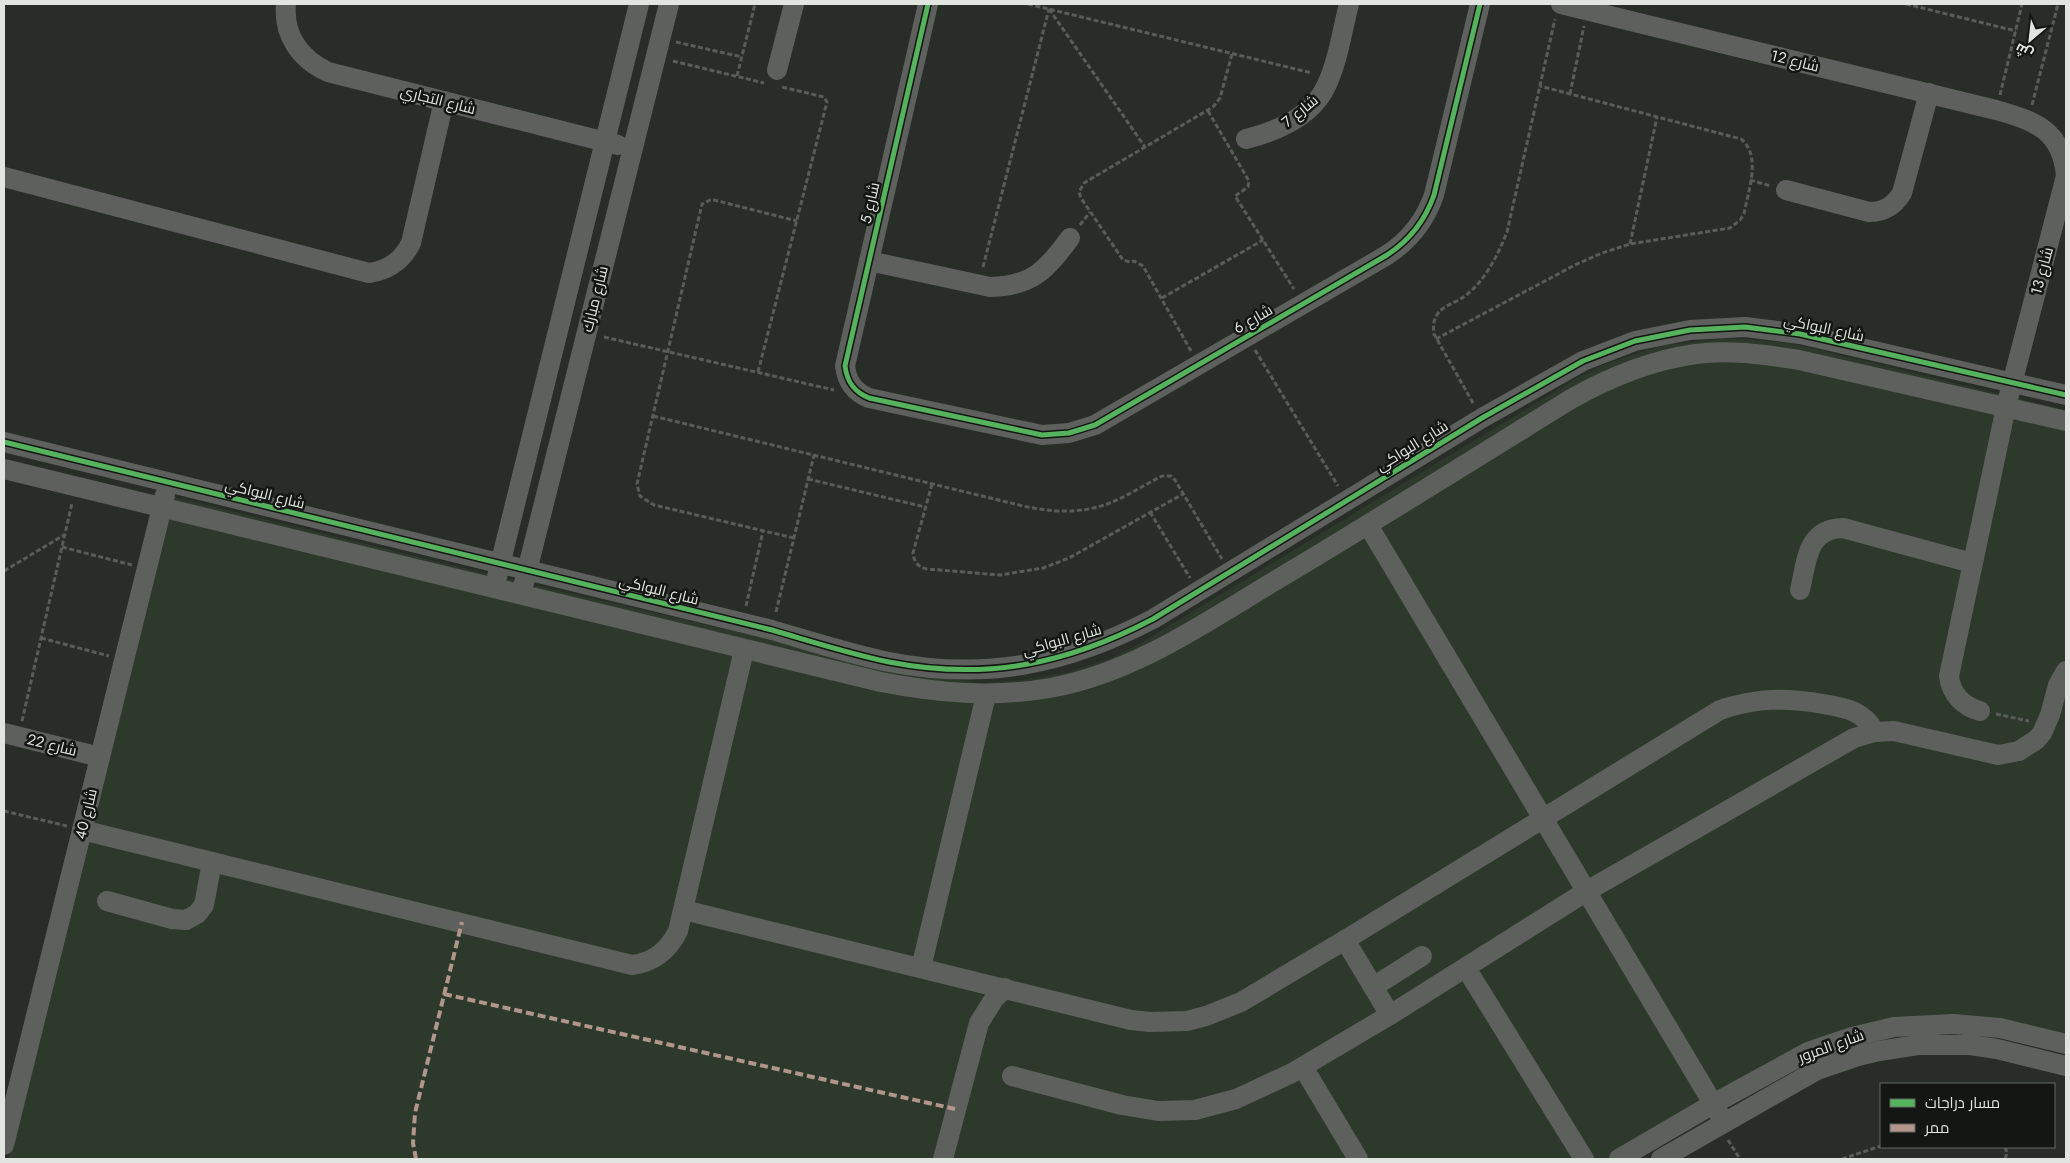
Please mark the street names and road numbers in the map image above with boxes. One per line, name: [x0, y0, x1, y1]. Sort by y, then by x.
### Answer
street label: شارع 12: [1769, 44, 1821, 78]
street label: شارع التجاري: [398, 80, 478, 121]
street label: شارع 7: [1277, 89, 1323, 133]
street label: شارع 5: [855, 180, 885, 226]
street label: شارع 13: [2025, 245, 2059, 297]
street label: شارع مبارك: [576, 263, 614, 335]
street label: شارع 6: [1229, 299, 1277, 339]
street label: شارع البواكي: [1782, 309, 1866, 348]
street label: شارع البواكي: [1372, 415, 1453, 478]
street label: شارع البواكي: [223, 473, 307, 515]
street label: شارع البواكي: [617, 569, 701, 611]
street label: شارع البواكي: [1020, 618, 1104, 663]
street label: شارع 22: [25, 728, 79, 762]
street label: شارع 40: [69, 786, 103, 842]
street label: شارع المرور: [1794, 1024, 1867, 1068]

